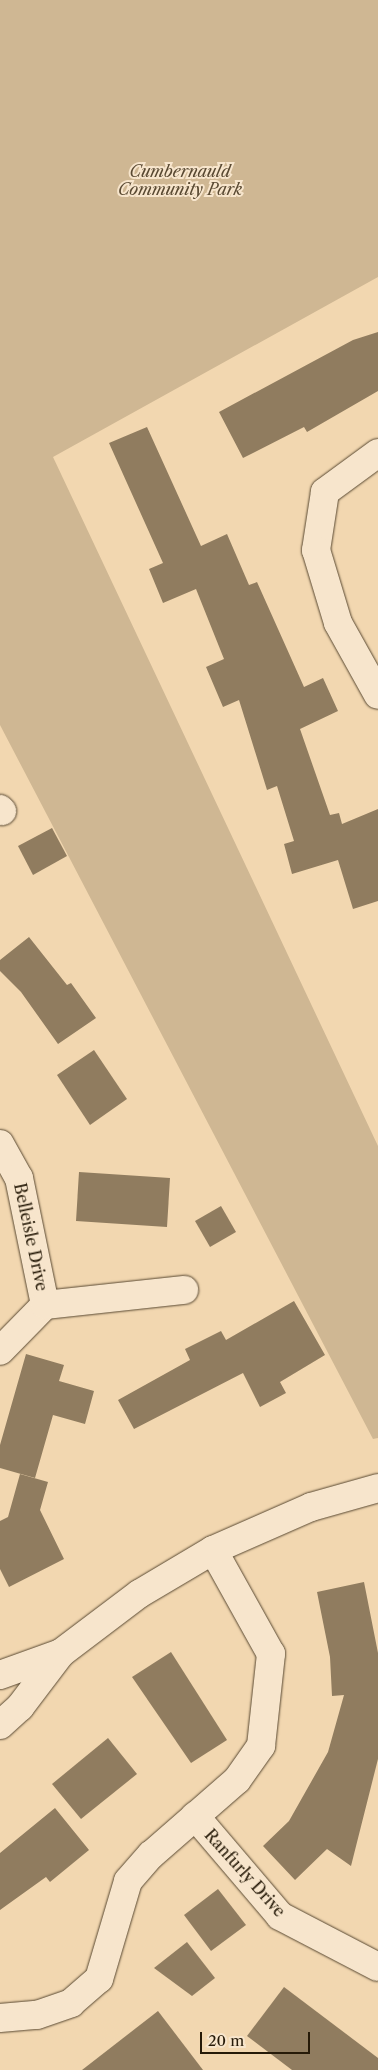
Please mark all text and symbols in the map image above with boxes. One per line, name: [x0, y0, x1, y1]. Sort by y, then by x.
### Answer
park label: Cumbernauld Community Park: [118, 161, 242, 199]
street label: Belleisle Drive: [10, 1181, 52, 1293]
street label: Ranfurly Drive: [200, 1825, 290, 1921]
scale bar: [203, 2022, 313, 2054]
text: 20 m: [208, 2031, 244, 2050]

